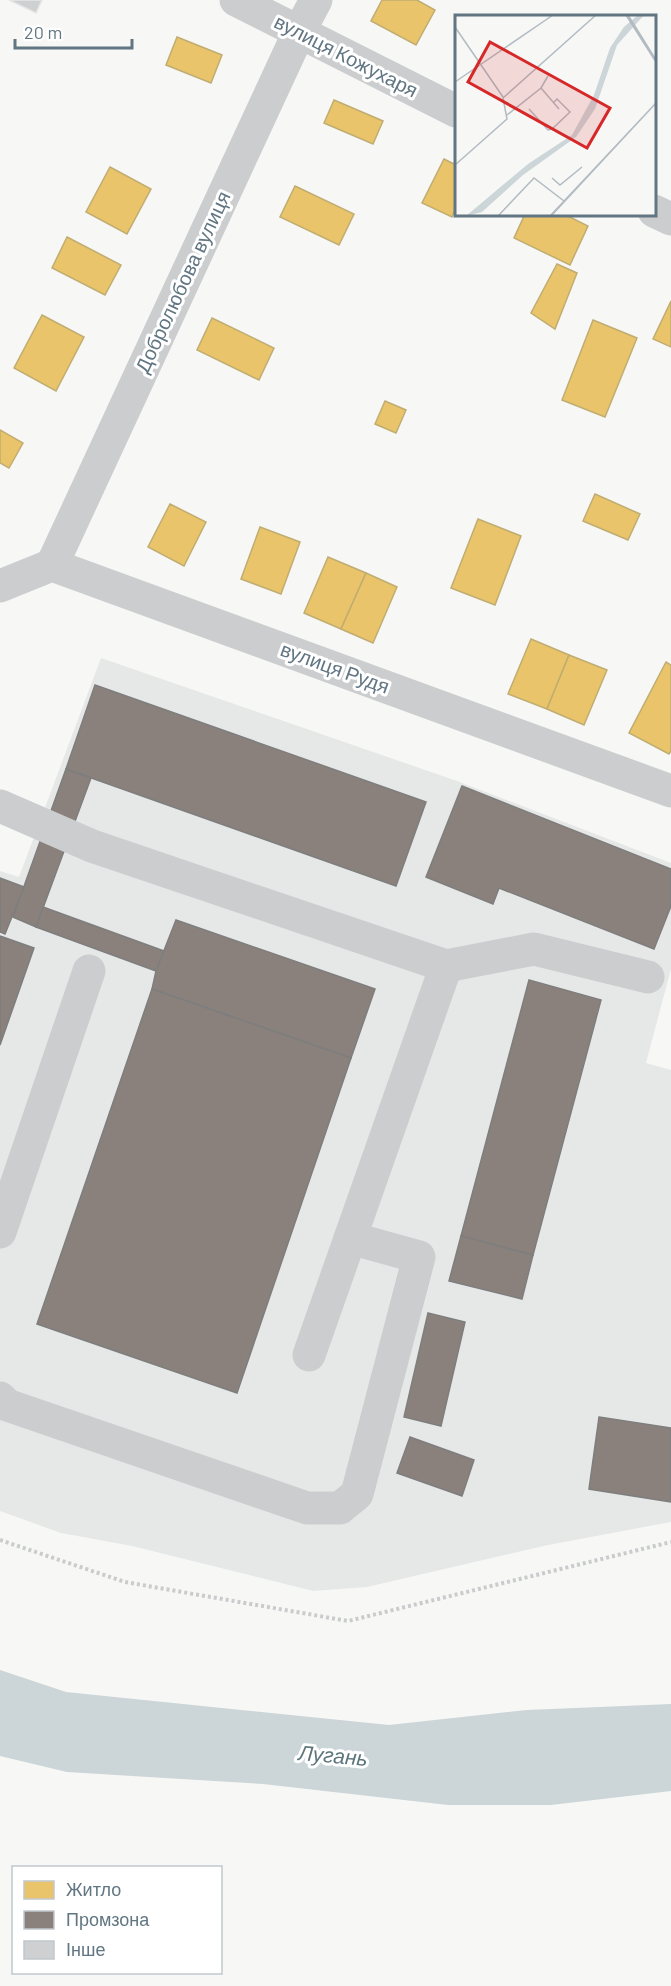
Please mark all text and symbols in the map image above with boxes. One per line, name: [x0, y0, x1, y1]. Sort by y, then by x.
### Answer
street label: вулиця Кожухаря: [271, 9, 422, 102]
scale bar: [15, 12, 132, 50]
inset map: [455, 15, 656, 216]
text: 20 m: [24, 21, 62, 43]
street label: Добролюбова вулиця: [129, 187, 235, 376]
street label: вулиця Рудя: [278, 636, 393, 698]
water label: Лугань: [296, 1739, 369, 1770]
legend: [12, 1866, 222, 1974]
text: Житло: [66, 1878, 121, 1900]
text: Промзона: [66, 1908, 150, 1930]
text: Інше: [66, 1938, 105, 1960]

